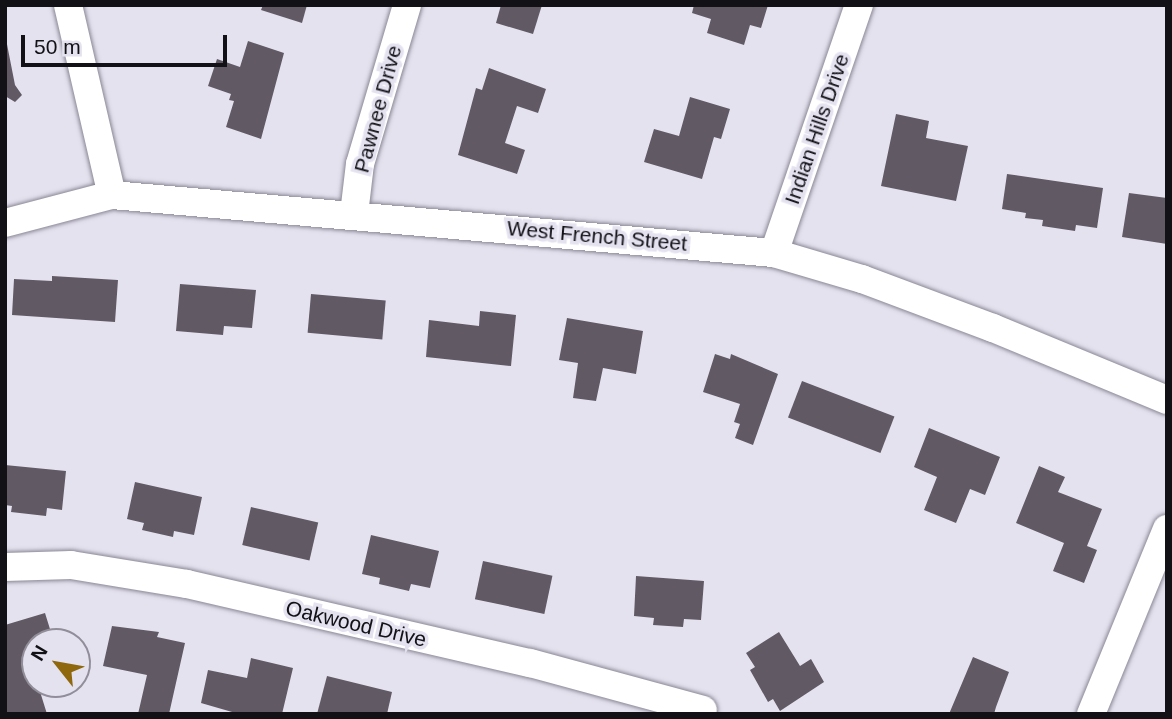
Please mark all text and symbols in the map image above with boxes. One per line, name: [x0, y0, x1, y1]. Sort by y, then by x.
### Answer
scale bar: [24, 21, 231, 65]
text: 50 m: [34, 35, 81, 58]
street label: Pawnee Drive: [349, 43, 407, 175]
street label: Indian Hills Drive: [779, 50, 855, 208]
street label: West French Street: [506, 216, 688, 256]
street label: Oakwood Drive: [283, 596, 429, 652]
north arrow: [21, 628, 91, 698]
text: N: [27, 642, 52, 664]

